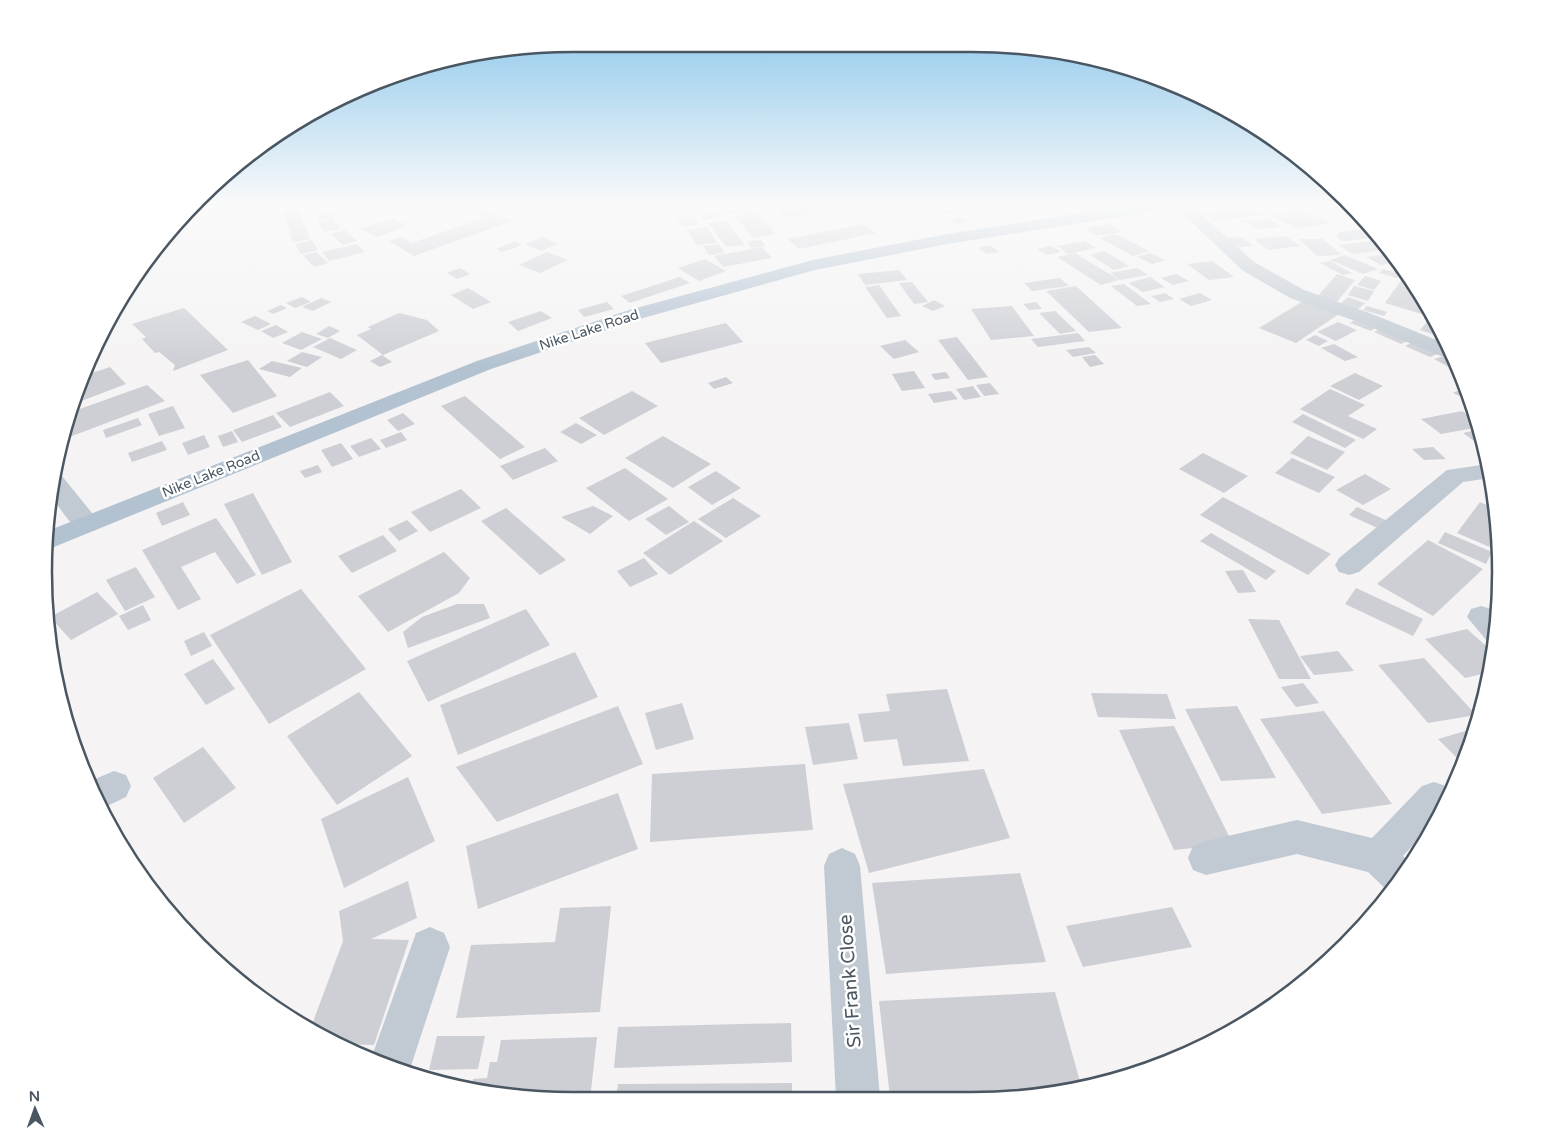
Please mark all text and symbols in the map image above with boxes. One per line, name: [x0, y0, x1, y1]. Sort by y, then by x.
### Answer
street label: Nike Lake Road: [537, 306, 641, 354]
street label: Nike Lake Road: [160, 447, 262, 501]
street label: Sir Frank Close: [834, 914, 866, 1048]
north arrow: [10, 1084, 60, 1134]
text: N: [29, 1088, 40, 1105]

